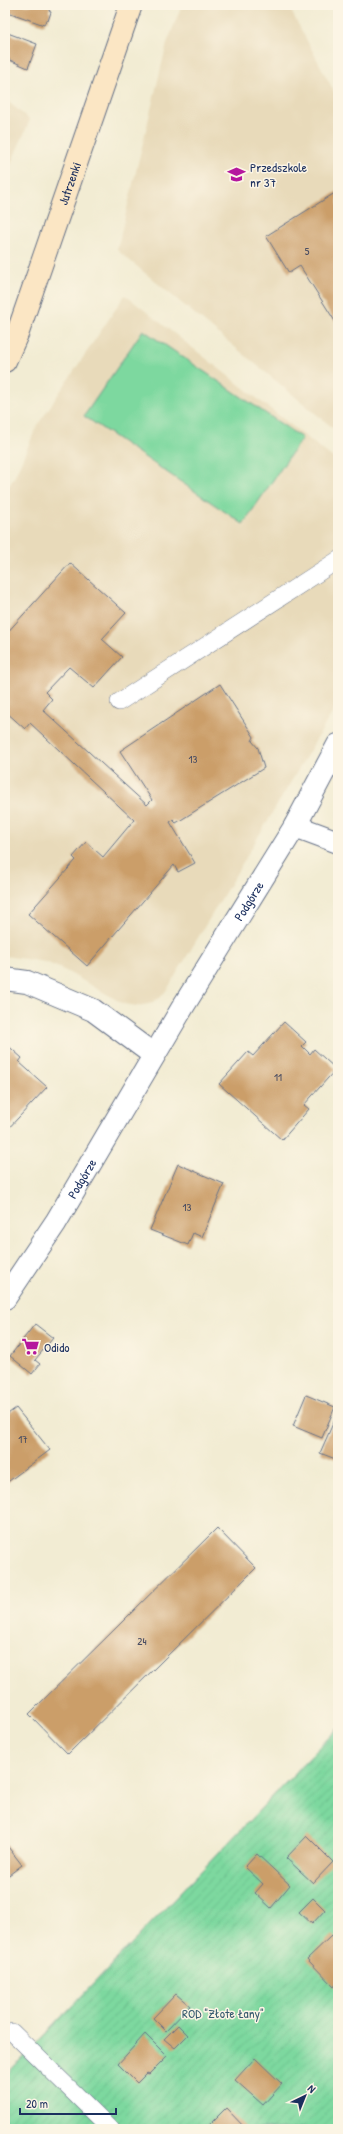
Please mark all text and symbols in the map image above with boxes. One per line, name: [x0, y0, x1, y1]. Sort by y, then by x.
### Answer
place label: Przedszkole nr 37: [250, 158, 307, 191]
street label: Jutrzenki: [54, 159, 85, 207]
school or university icon: Przedszkole nr 37: [227, 164, 247, 184]
house number: 5: [305, 244, 310, 258]
house number: 13: [189, 752, 198, 766]
street label: Podgórze: [229, 878, 268, 924]
house number: 11: [274, 1070, 282, 1084]
street label: Podgórze: [63, 1155, 100, 1202]
house number: 13: [183, 1200, 192, 1214]
supermarket icon: Odido: [21, 1337, 41, 1357]
place label: Odido: [44, 1338, 70, 1356]
house number: 17: [18, 1432, 28, 1446]
house number: 24: [137, 1634, 147, 1648]
park label: ROD "Złote Łany": [182, 2004, 264, 2022]
north arrow: [285, 2076, 325, 2116]
text: N: [305, 2082, 319, 2096]
scale bar: [20, 2090, 116, 2116]
text: 20 m: [26, 2095, 48, 2112]

